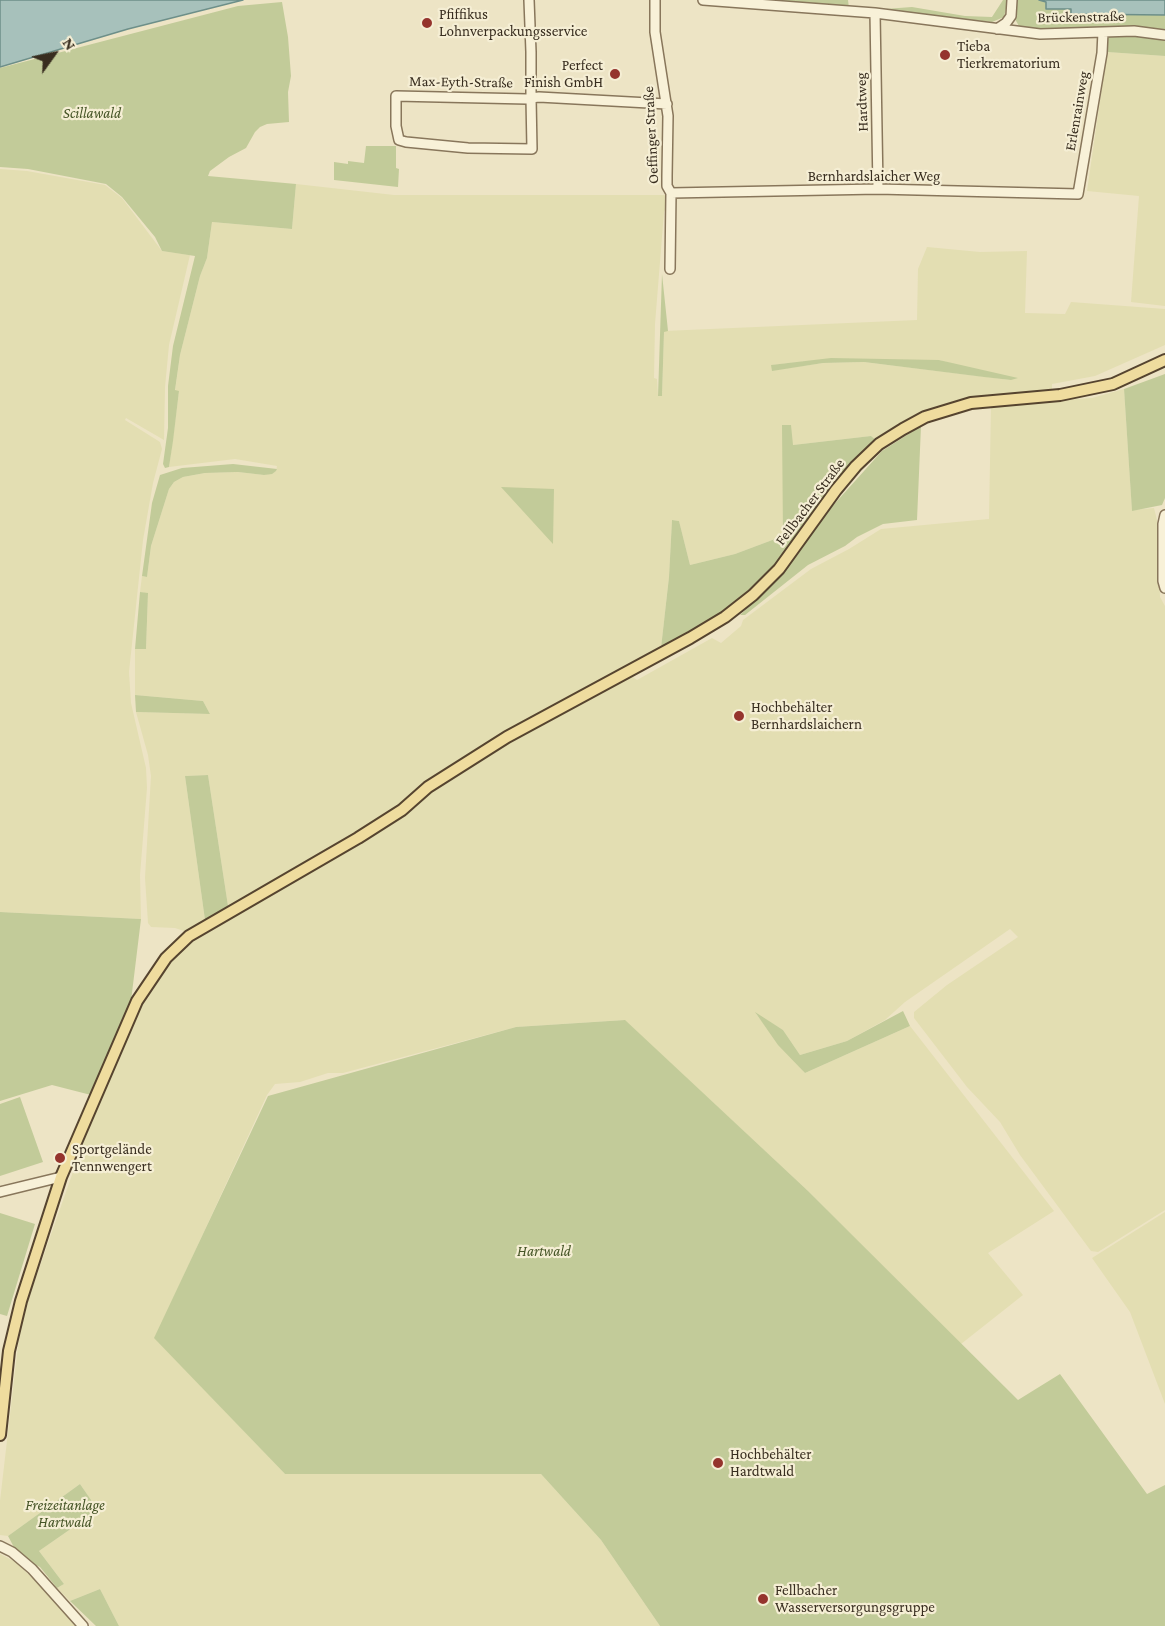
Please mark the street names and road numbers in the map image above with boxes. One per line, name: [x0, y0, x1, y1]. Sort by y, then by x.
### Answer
street label: Brückenstraße: [1037, 7, 1125, 27]
street label: Erlenrainweg: [1061, 70, 1093, 152]
street label: Max-Eyth-Straße: [409, 72, 513, 92]
street label: Hardtweg: [852, 72, 872, 132]
street label: Oeffinger Straße: [639, 86, 663, 184]
street label: Bernhardslaicher Weg: [808, 167, 940, 185]
street label: Fellbacher Straße: [772, 455, 848, 549]

